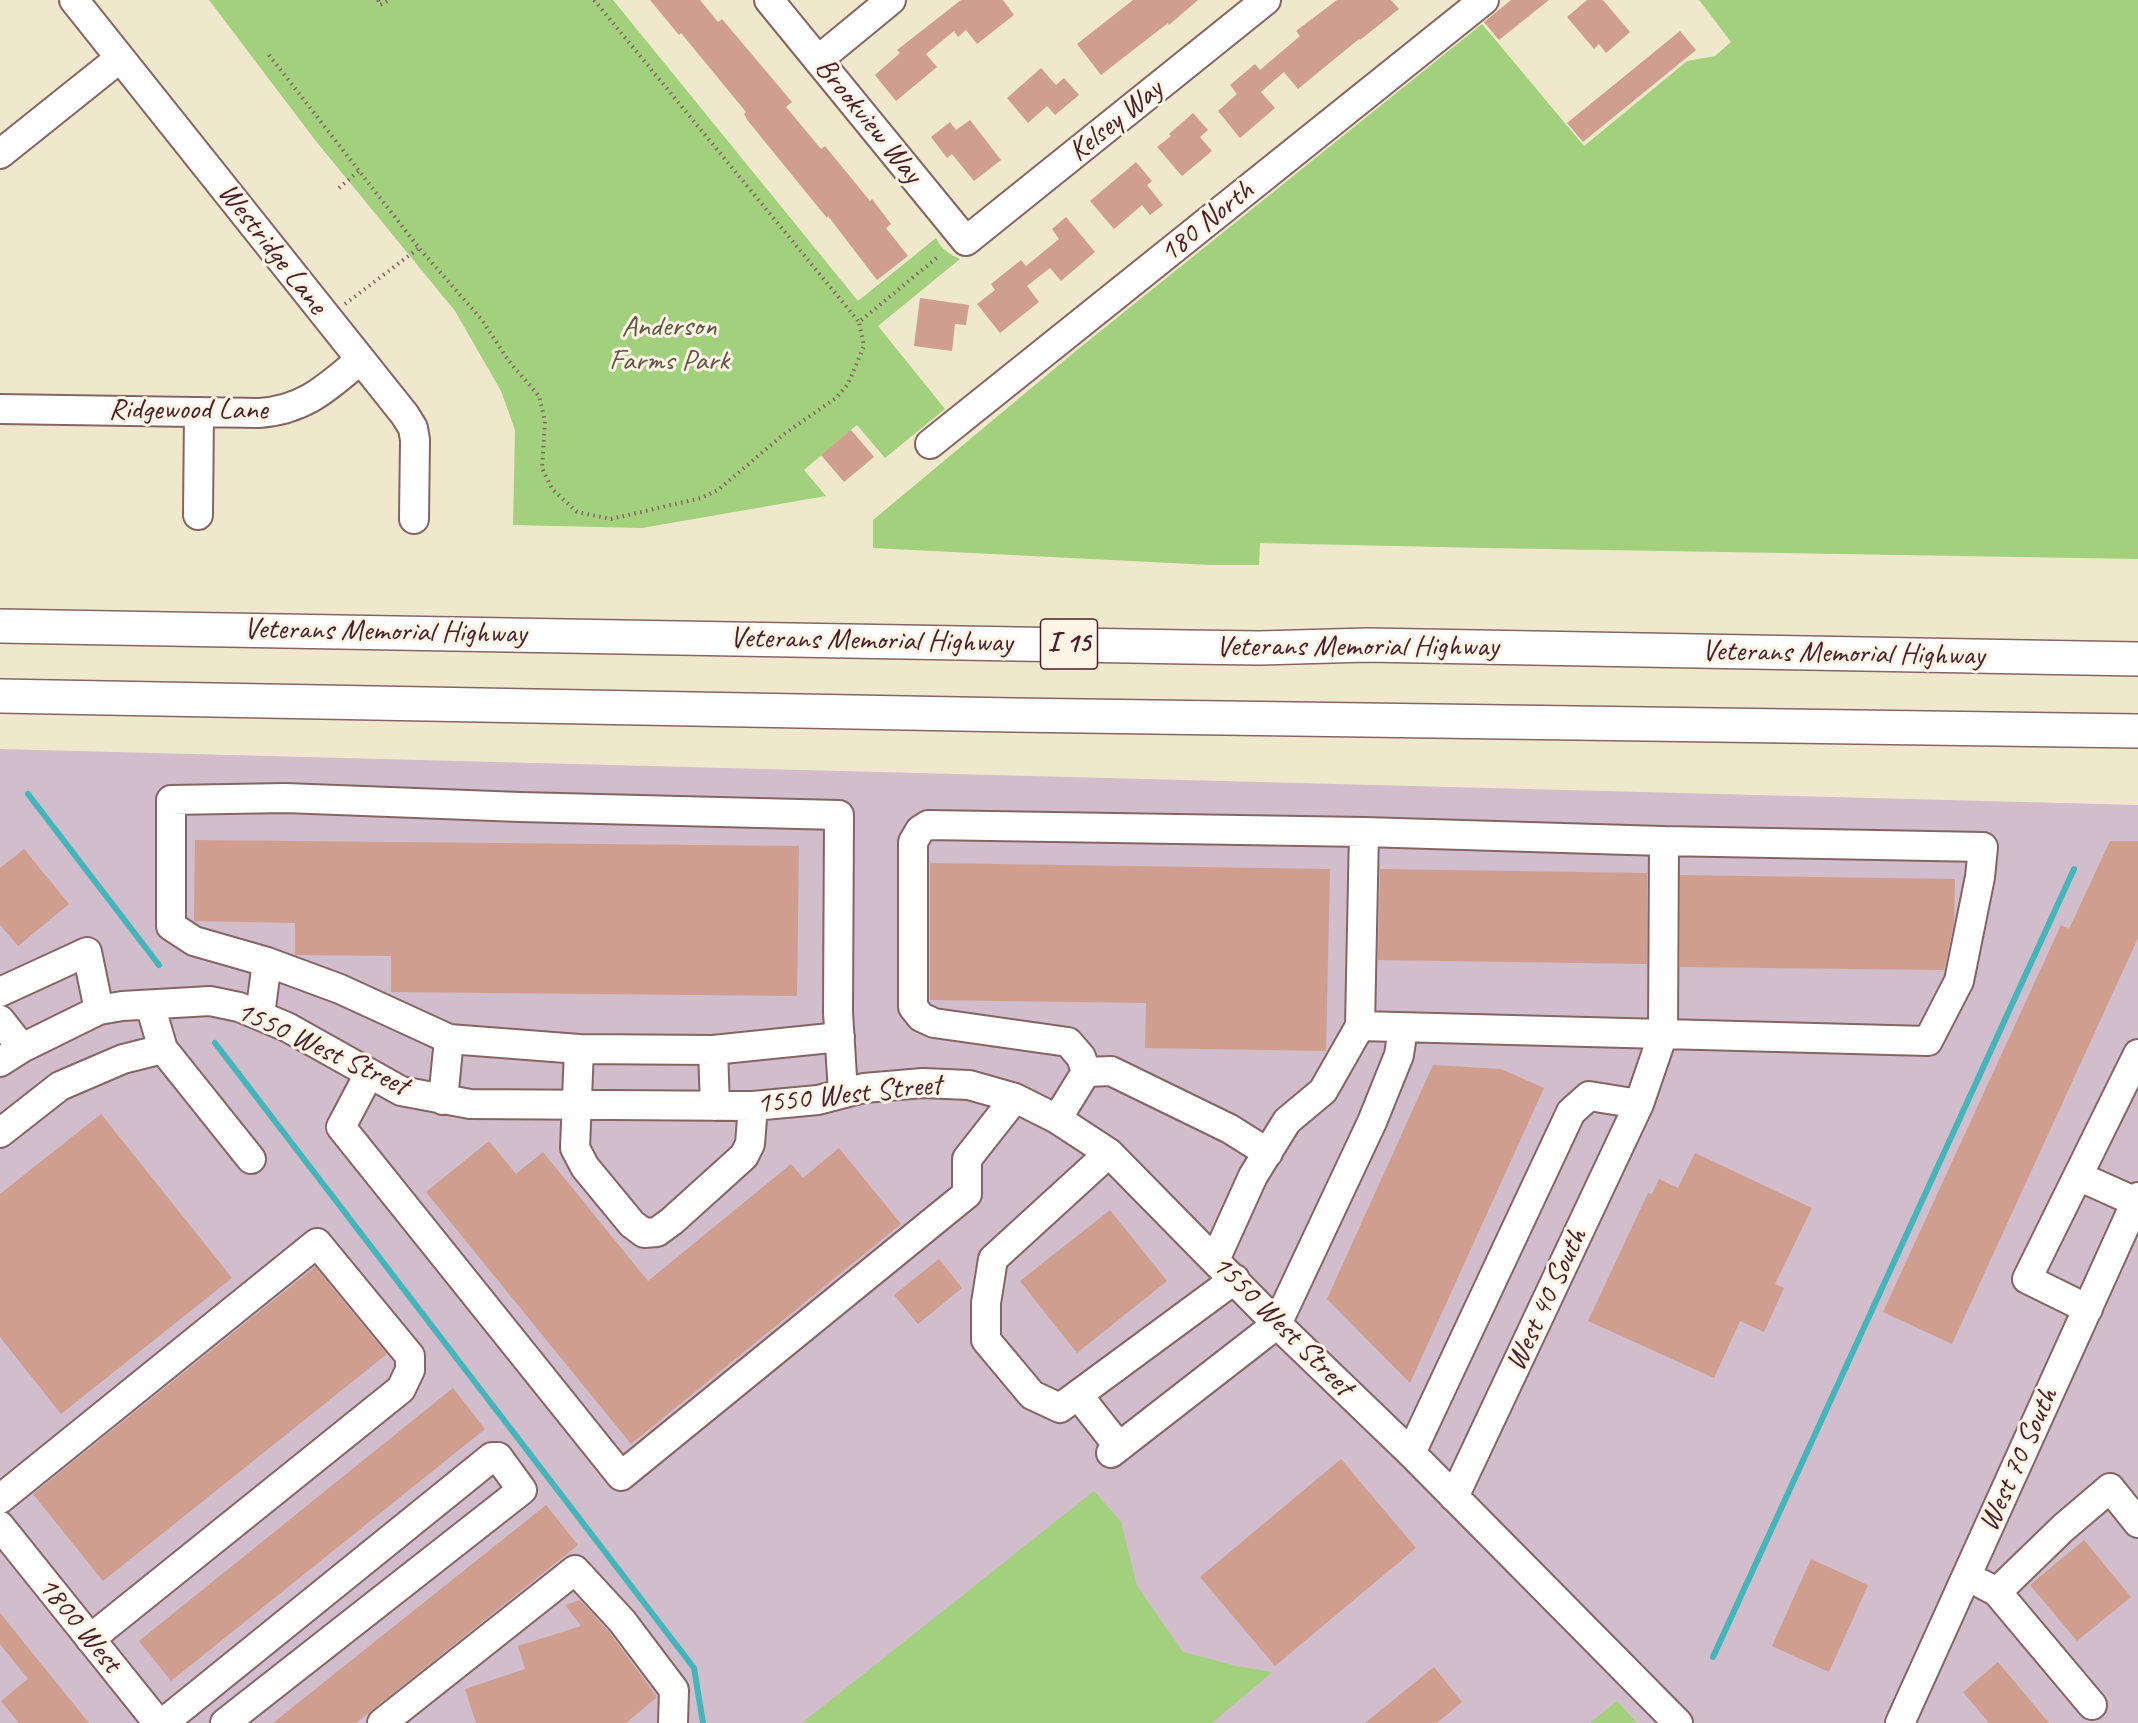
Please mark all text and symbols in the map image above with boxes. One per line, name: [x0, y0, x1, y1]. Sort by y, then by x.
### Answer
street label: Brookview Way: [807, 51, 929, 191]
street label: Kelsey Way: [1062, 72, 1170, 170]
street label: 180 North: [1153, 173, 1261, 271]
street label: Westridge Lane: [210, 176, 334, 322]
park label: Anderson Farms Park: [609, 309, 729, 380]
street label: Ridgewood Lane: [109, 392, 267, 428]
street label: Veterans Memorial Highway: [243, 612, 527, 652]
road number: I 15: [1040, 619, 1098, 669]
street label: Veterans Memorial Highway: [729, 621, 1013, 661]
street label: Veterans Memorial Highway: [1216, 629, 1498, 665]
street label: Veterans Memorial Highway: [1701, 634, 1985, 674]
street label: 1550 West Street: [230, 993, 414, 1105]
street label: 1550 West Street: [755, 1067, 943, 1123]
street label: West 40 South: [1498, 1223, 1596, 1377]
street label: 1550 West Street: [1204, 1248, 1360, 1404]
street label: West 70 South: [1971, 1383, 2067, 1537]
street label: 1800 West: [29, 1570, 129, 1680]

